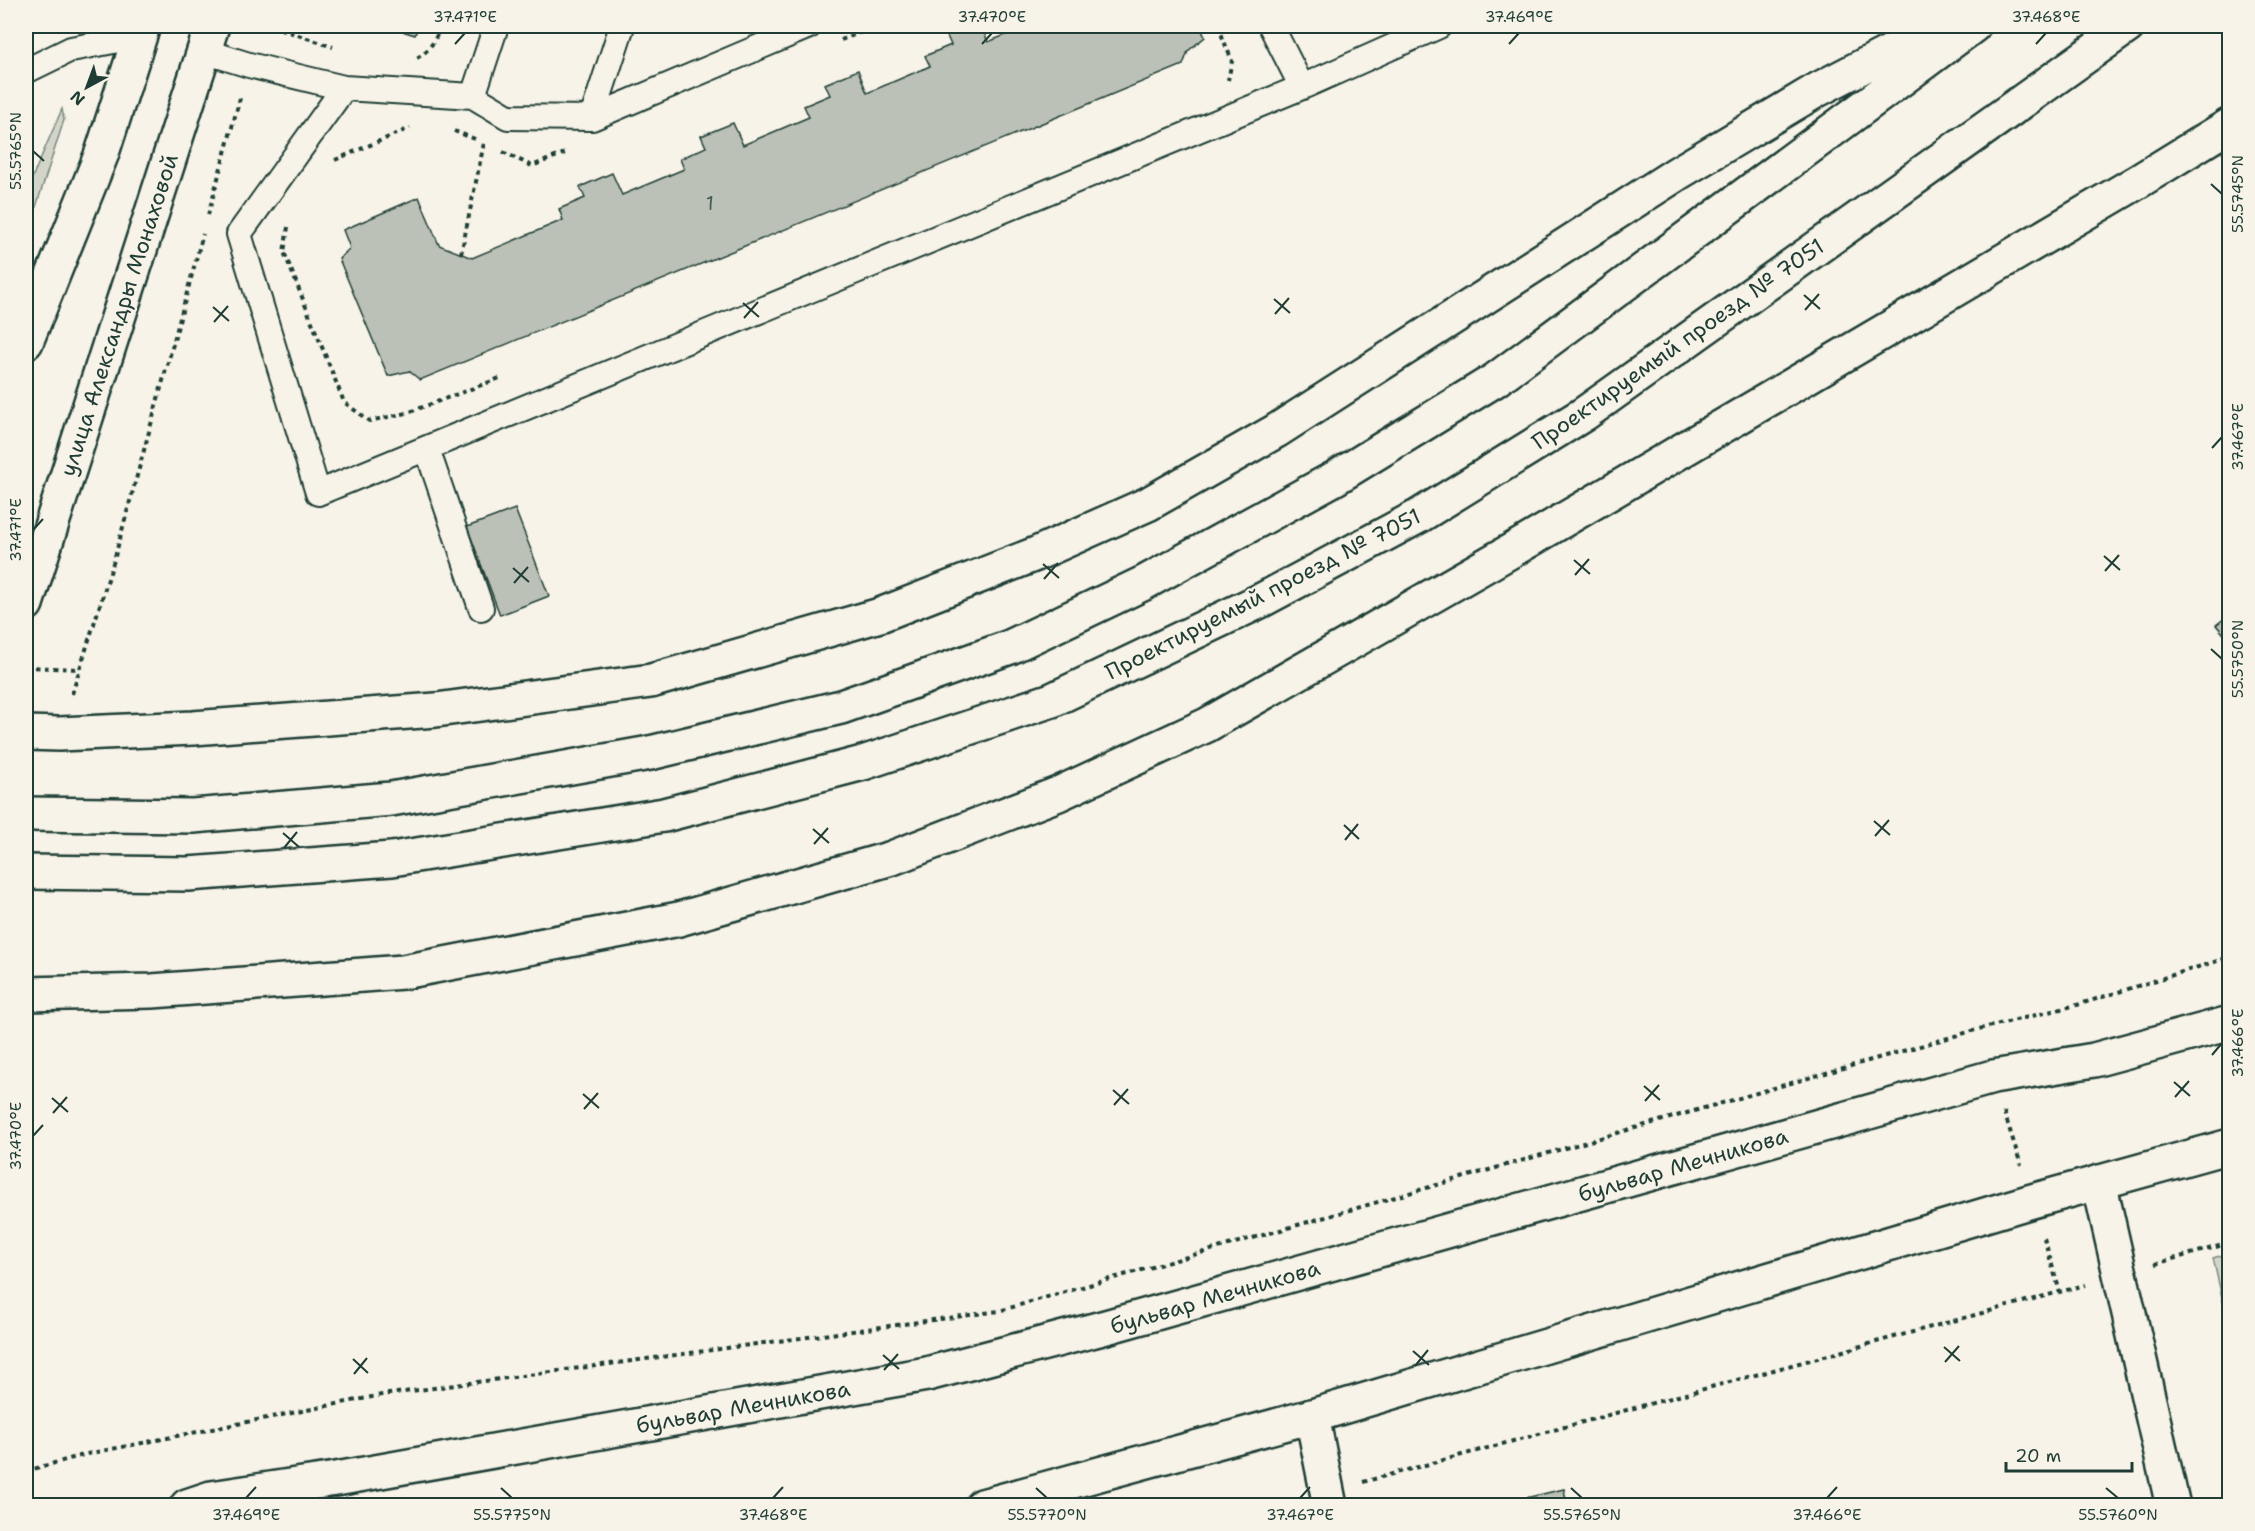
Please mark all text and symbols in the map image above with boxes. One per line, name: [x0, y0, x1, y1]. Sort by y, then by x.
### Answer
text: 37.471°E: [433, 7, 497, 27]
text: 37.470°E: [958, 7, 1026, 27]
text: 37.469°E: [1485, 7, 1553, 27]
text: 37.468°E: [2012, 7, 2080, 27]
north arrow: [57, 57, 117, 117]
text: N: [66, 86, 89, 110]
text: 55.5765°N: [6, 112, 26, 190]
street label: улица Александры Монаховой: [53, 150, 185, 480]
text: 55.5745°N: [2228, 155, 2248, 233]
house number: 1: [706, 190, 714, 216]
street label: Проектируемый проезд № 7051: [1526, 232, 1830, 456]
text: 37.467°E: [2228, 403, 2248, 471]
text: 37.471°E: [6, 498, 26, 562]
street label: Проектируемый проезд № 7051: [1100, 502, 1426, 686]
text: 55.5750°N: [2228, 620, 2248, 698]
text: 37.466°E: [2228, 1009, 2248, 1077]
text: 37.470°E: [6, 1102, 26, 1170]
street label: бульвар Мечникова: [1575, 1121, 1792, 1209]
street label: бульвар Мечникова: [1107, 1253, 1324, 1341]
street label: бульвар Мечникова: [634, 1374, 853, 1440]
scale bar: [2006, 1435, 2132, 1473]
text: 20 m: [2015, 1444, 2061, 1468]
text: 37.469°E: [212, 1505, 280, 1525]
text: 55.5775°N: [473, 1505, 551, 1525]
text: 37.468°E: [739, 1505, 807, 1525]
text: 55.5770°N: [1007, 1505, 1087, 1525]
text: 37.467°E: [1266, 1505, 1334, 1525]
text: 55.5765°N: [1543, 1505, 1621, 1525]
text: 37.466°E: [1793, 1505, 1861, 1525]
text: 55.5760°N: [2078, 1505, 2158, 1525]

